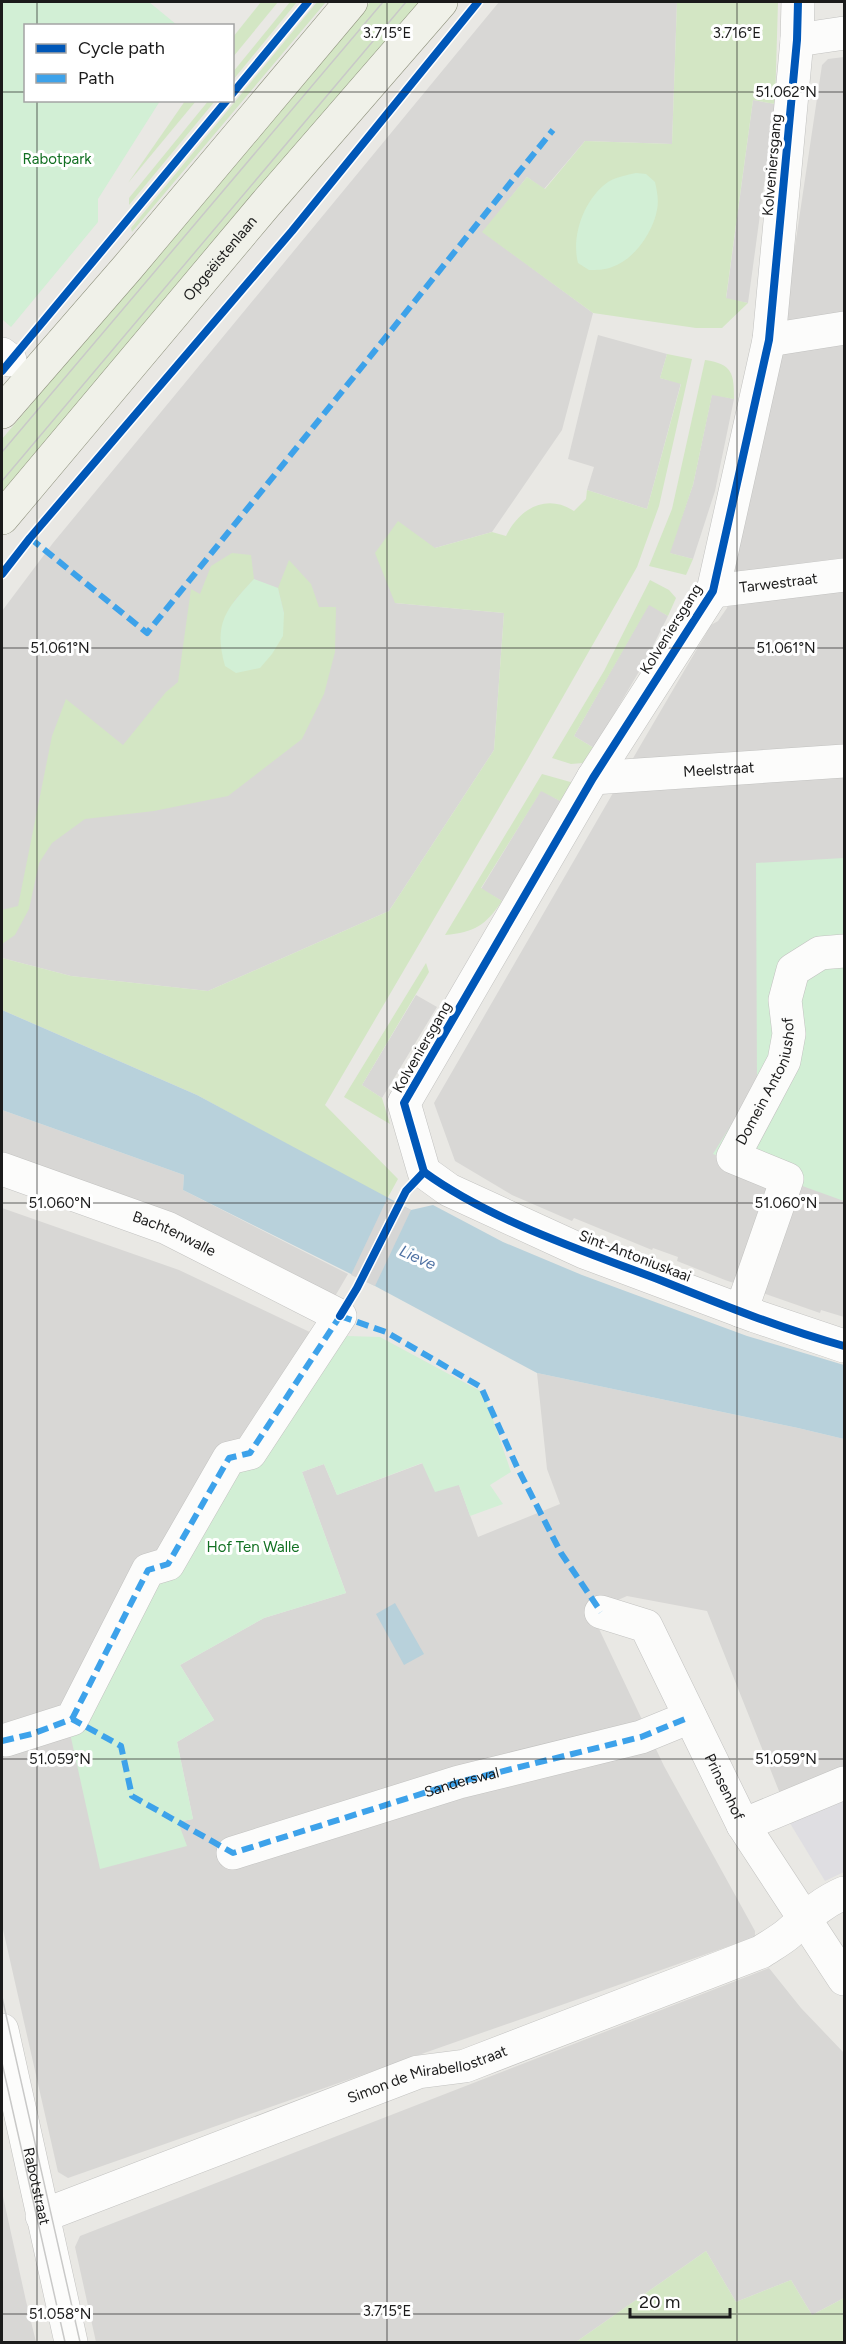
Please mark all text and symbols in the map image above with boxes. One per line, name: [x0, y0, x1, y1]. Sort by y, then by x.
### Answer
legend: [24, 24, 234, 102]
text: 3.715°E: [363, 24, 411, 42]
text: 3.716°E: [713, 24, 761, 42]
text: Cycle path: [78, 37, 165, 59]
text: Path: [78, 67, 114, 89]
text: 51.062°N: [755, 83, 817, 101]
street label: Kolveniersgang: [759, 113, 785, 217]
park label: Rabotpark: [22, 150, 92, 168]
street label: Opgeëistenlaan: [179, 212, 261, 305]
street label: Tarwestraat: [738, 569, 819, 597]
street label: Kolveniersgang: [636, 581, 706, 677]
text: 51.061°N: [30, 639, 90, 657]
text: 51.061°N: [756, 639, 816, 657]
street label: Meelstraat: [683, 758, 755, 781]
street label: Kolveniersgang: [389, 998, 455, 1096]
street label: Domein Antoniushof: [732, 1016, 798, 1148]
text: 51.060°N: [29, 1194, 91, 1212]
text: 51.060°N: [755, 1194, 817, 1212]
street label: Bachtenwalle: [130, 1207, 219, 1260]
street label: Sint-Antoniuskaai: [576, 1226, 694, 1286]
water label: Lieve: [397, 1241, 439, 1274]
park label: Hof Ten Walle: [206, 1538, 300, 1556]
text: 51.059°N: [29, 1750, 91, 1768]
text: 51.059°N: [755, 1750, 817, 1768]
street label: Prinsenhof: [701, 1751, 748, 1823]
street label: Sanderswal: [422, 1763, 501, 1801]
street label: Simon de Mirabellostraat: [345, 2042, 510, 2107]
street label: Rabotstraat: [19, 2146, 54, 2227]
scale bar: [630, 2281, 730, 2319]
text: 20 m: [639, 2291, 680, 2313]
text: 3.715°E: [363, 2302, 411, 2320]
text: 51.058°N: [29, 2305, 91, 2323]

